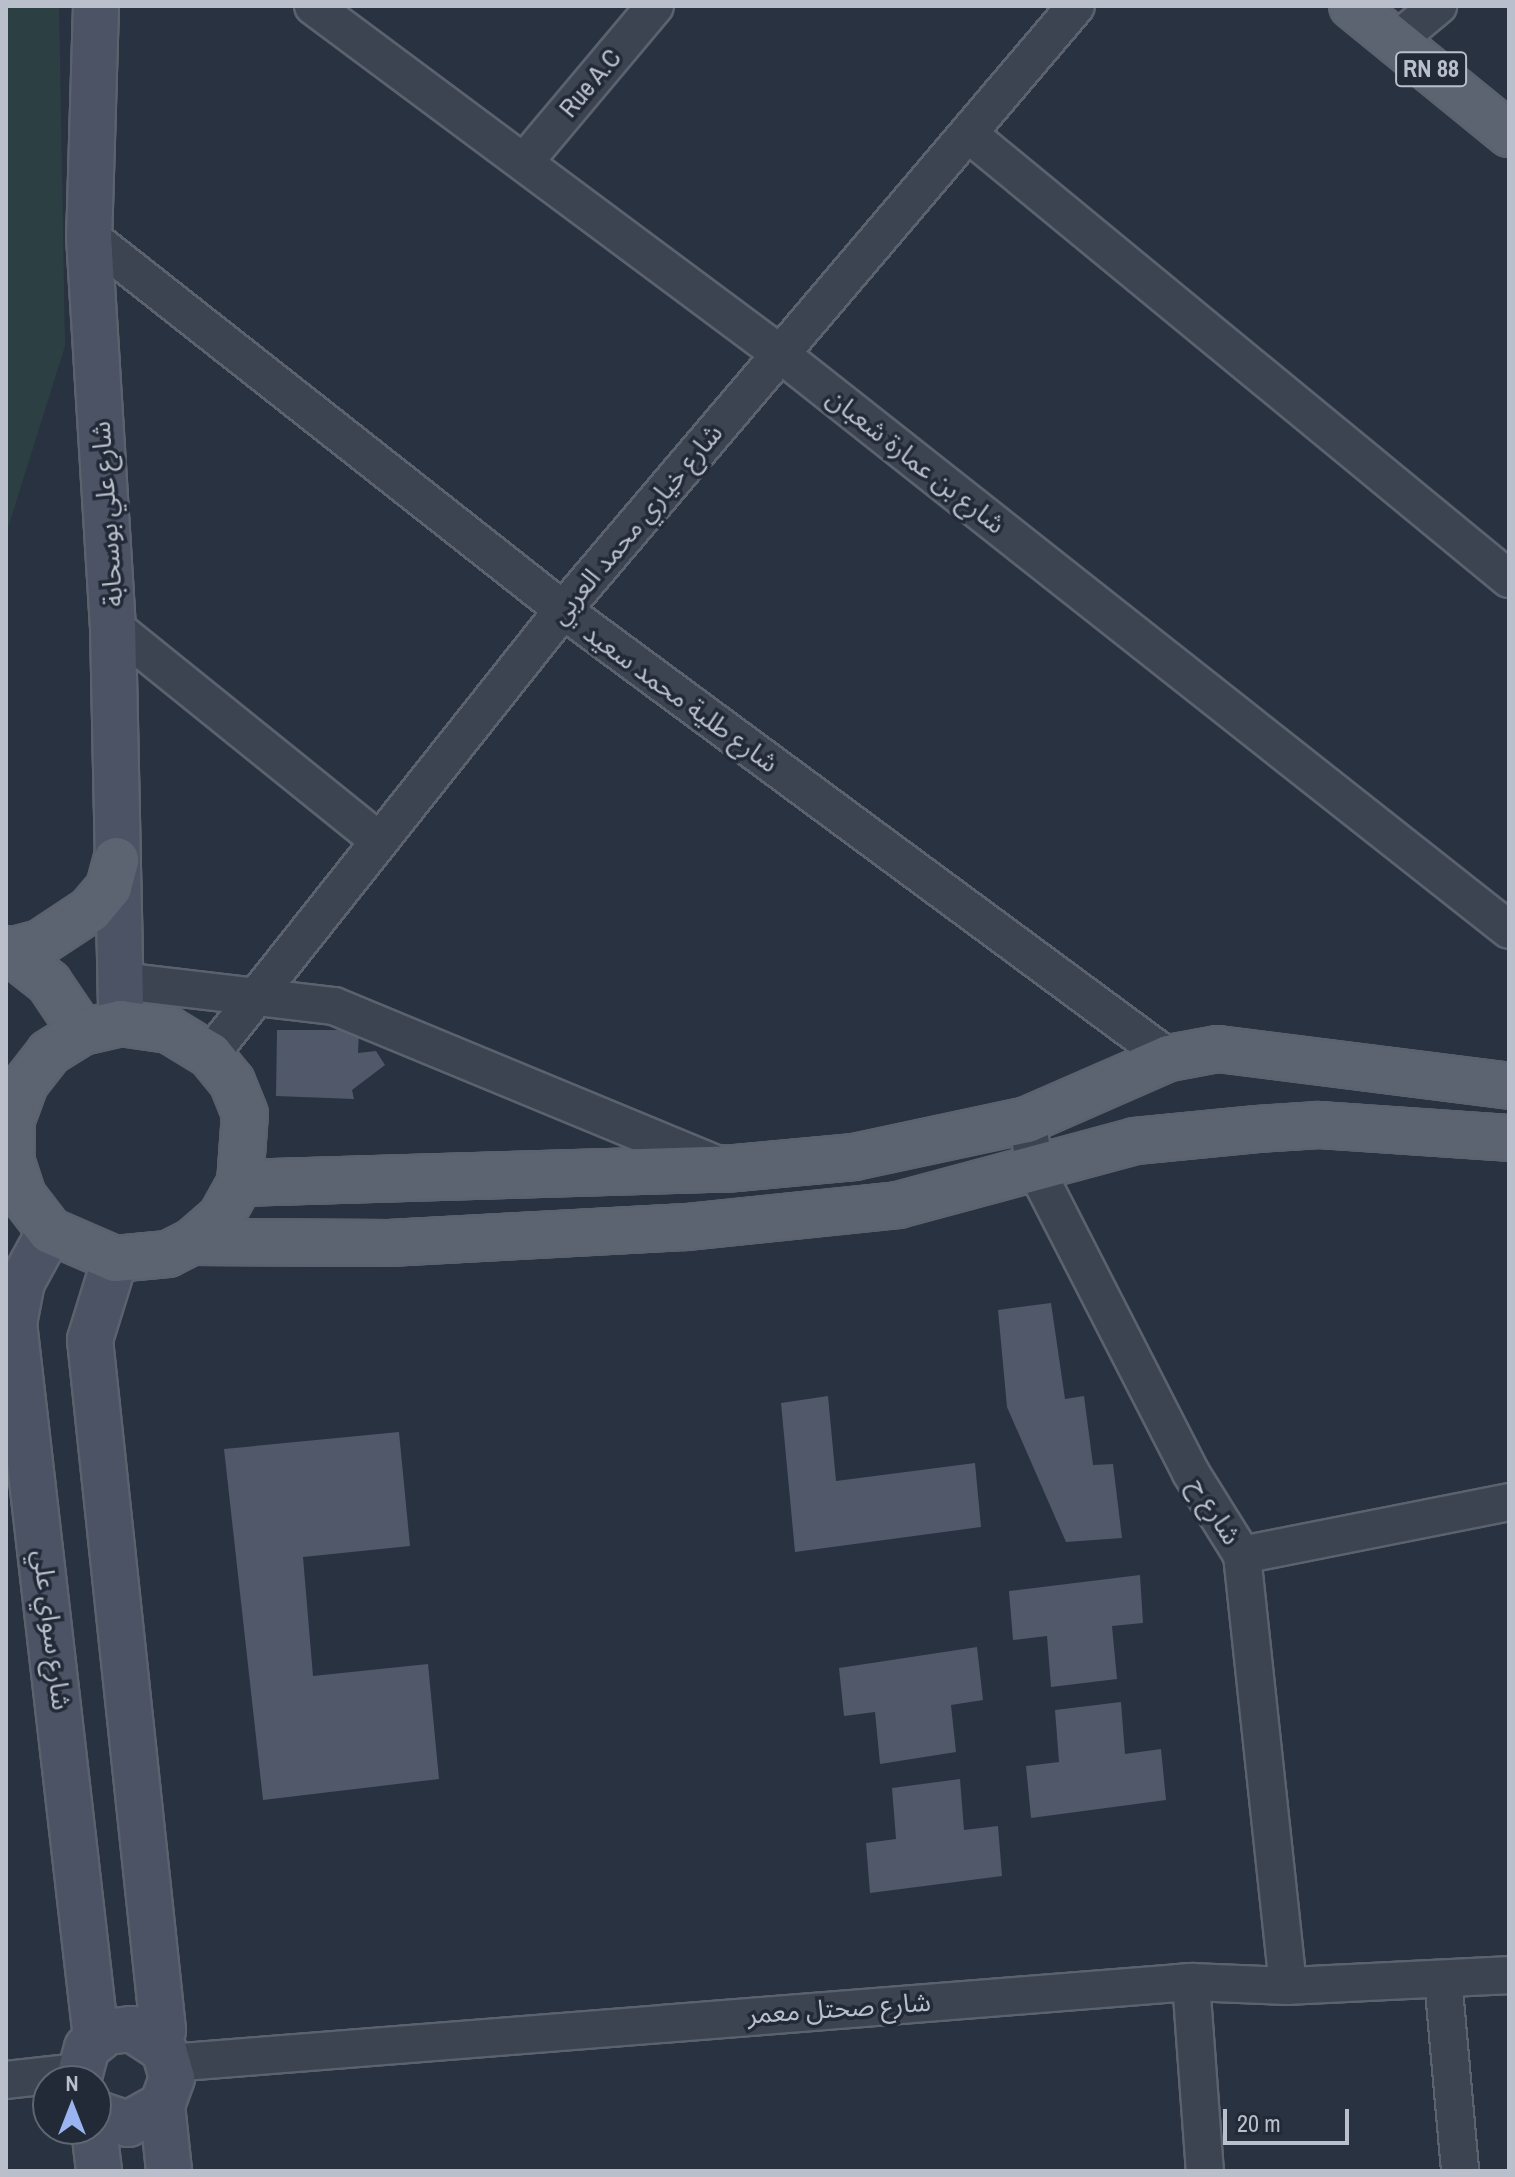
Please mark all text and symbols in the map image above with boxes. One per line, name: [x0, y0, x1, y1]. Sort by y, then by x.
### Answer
street label: Rue A.C: [552, 42, 628, 124]
road number: RN 88: [1395, 49, 1467, 89]
street label: شارع بن عمارة شعبان: [821, 382, 1011, 540]
street label: شارع خياري محمد العربي: [543, 418, 729, 630]
street label: شارع علي بوسحابة: [85, 420, 129, 608]
street label: شارع طلية محمد سعيد: [578, 617, 784, 779]
street label: شارع ح: [1182, 1472, 1248, 1550]
street label: شارع سواي علي: [27, 1548, 77, 1712]
street label: شارع صحتل معمر: [746, 1986, 932, 2030]
north arrow: [32, 2065, 112, 2145]
text: N: [65, 2068, 79, 2098]
scale bar: [1227, 2093, 1353, 2143]
text: 20 m: [1237, 2107, 1281, 2139]

